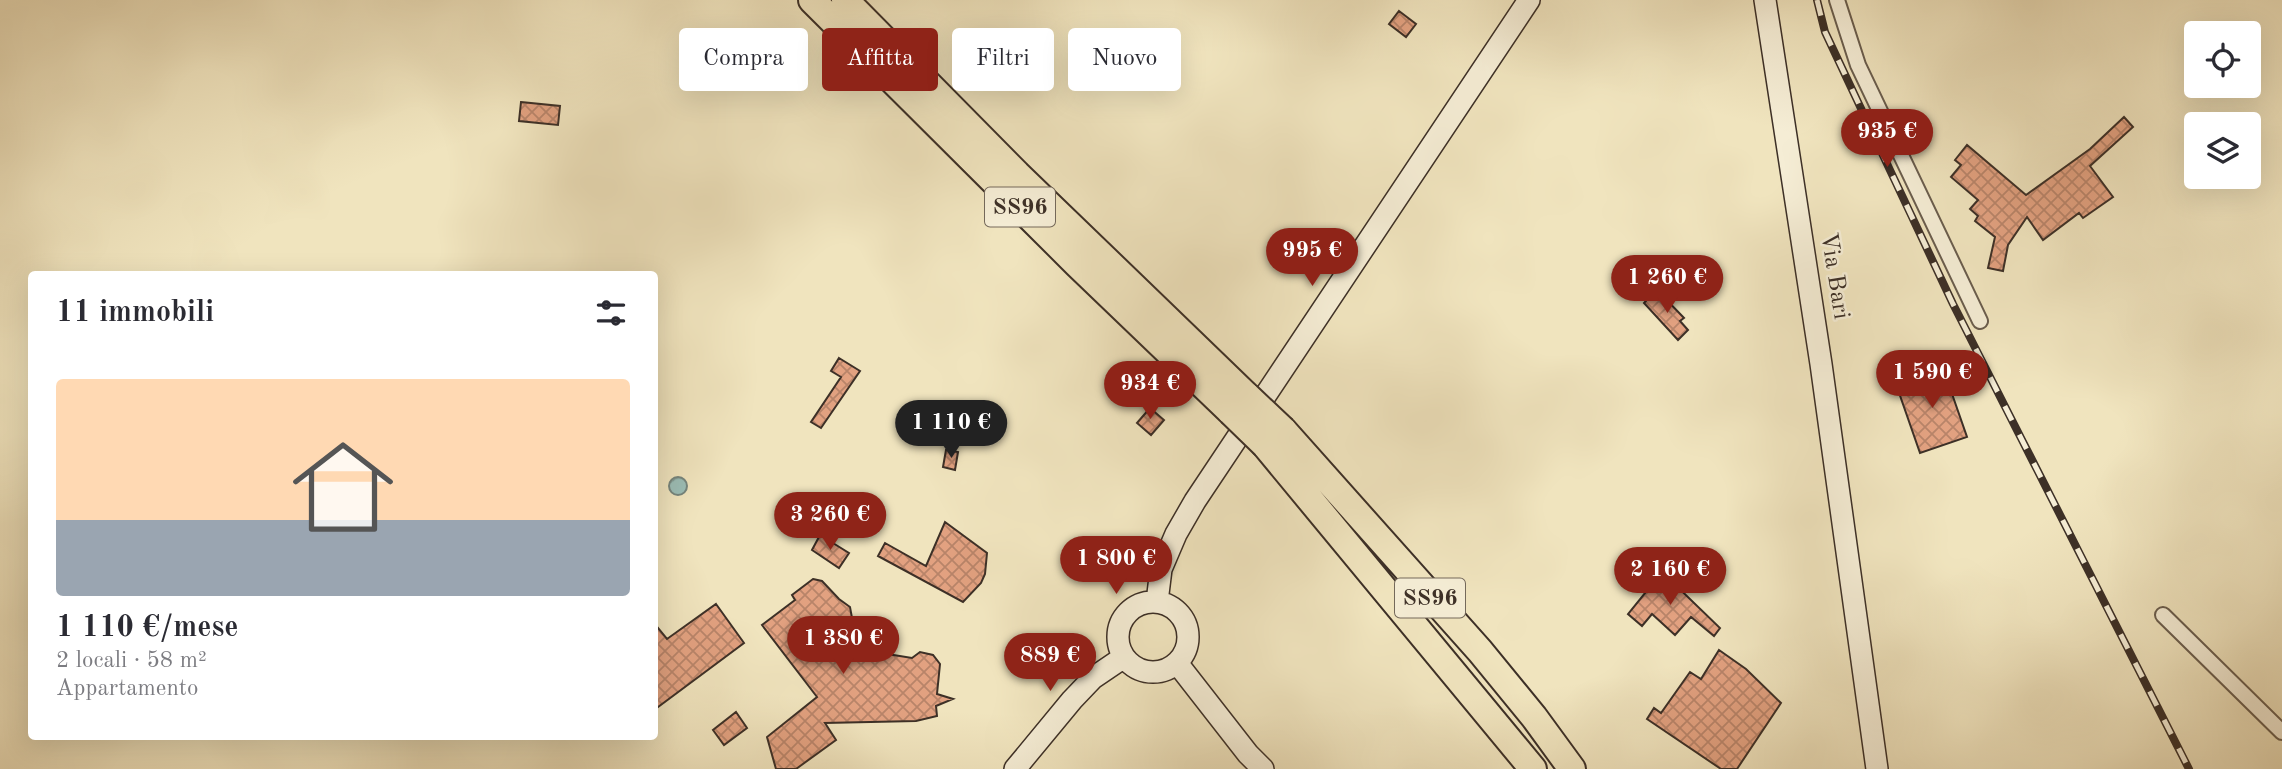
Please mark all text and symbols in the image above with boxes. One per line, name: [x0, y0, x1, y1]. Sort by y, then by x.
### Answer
map controls: [2184, 21, 2261, 189]
button: locate: [2184, 21, 2261, 98]
chip: Compra: [679, 28, 808, 91]
chip: Affitta: [822, 28, 938, 91]
chip: Filtri: [952, 28, 1054, 91]
chip: Nuovo: [1068, 28, 1181, 91]
pin: 935 €: [1838, 110, 1936, 169]
button: layers: [2184, 112, 2261, 189]
text: 935 €: [1857, 120, 1917, 143]
road number: SS96: [985, 188, 1055, 227]
pin: 995 €: [1263, 229, 1361, 288]
street label: Via Bari: [1815, 231, 1853, 321]
text: 995 €: [1282, 239, 1342, 262]
pin: 1 260 €: [1602, 256, 1732, 315]
text: 1 260 €: [1627, 266, 1707, 289]
icon: filters: [592, 294, 630, 332]
text: 11 immobili: [56, 298, 214, 328]
pin: 1 590 €: [1867, 350, 1997, 410]
text: 1 590 €: [1892, 361, 1972, 384]
pin: 934 €: [1101, 362, 1199, 421]
text: 934 €: [1120, 372, 1180, 395]
pin: 1 110 €: [886, 400, 1016, 460]
text: 1 110 €: [911, 411, 991, 434]
icon: home: [280, 424, 406, 550]
pin: 3 260 €: [765, 492, 895, 552]
text: 3 260 €: [790, 503, 870, 526]
pin: 1 800 €: [1051, 536, 1181, 596]
text: 1 800 €: [1076, 547, 1156, 570]
pin: 2 160 €: [1605, 548, 1735, 607]
text: 2 160 €: [1630, 558, 1710, 581]
road number: SS96: [1395, 578, 1465, 618]
text: 1 110 €/mese: [56, 613, 239, 643]
pin: 1 380 €: [778, 616, 908, 676]
text: 1 380 €: [803, 627, 883, 650]
pin: 889 €: [1001, 634, 1099, 693]
text: 889 €: [1020, 644, 1080, 667]
text: 2 locali · 58 m²: [56, 649, 207, 672]
text: Appartamento: [56, 677, 198, 700]

